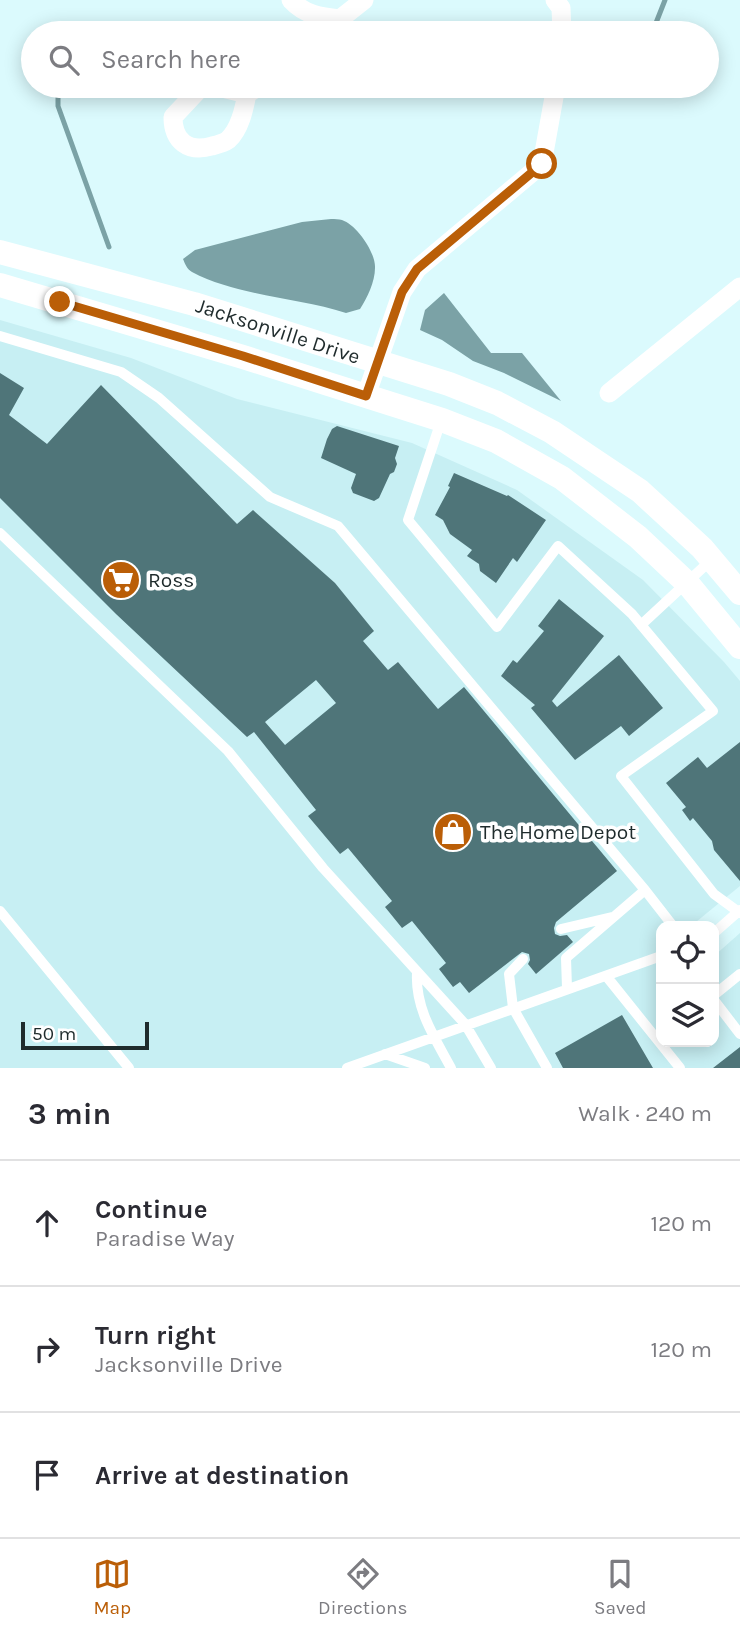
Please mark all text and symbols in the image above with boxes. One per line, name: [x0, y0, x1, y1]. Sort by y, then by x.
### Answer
search box: [21, 21, 719, 98]
icon: search: [45, 41, 83, 79]
text: Search here: [101, 44, 241, 75]
route start: [526, 148, 557, 179]
route end: [44, 286, 75, 317]
street label: Jacksonville Drive: [193, 293, 363, 369]
supermarket icon: Ross: [100, 559, 142, 601]
place label: Ross: [148, 568, 194, 592]
shop icon: The Home Depot: [432, 811, 474, 853]
place label: The Home Depot: [480, 820, 636, 844]
map controls: [656, 921, 719, 1047]
button: locate: [656, 921, 719, 984]
button: layers: [656, 984, 719, 1047]
scale bar: [21, 1019, 149, 1051]
text: 50 m: [32, 1023, 76, 1045]
text: 3 min: [28, 1096, 111, 1132]
text: Walk · 240 m: [578, 1100, 712, 1127]
text: Continue: [95, 1194, 207, 1225]
icon: ahead: [28, 1204, 66, 1242]
text: 120 m: [650, 1210, 712, 1237]
text: Paradise Way: [95, 1225, 234, 1252]
text: Turn right: [95, 1320, 216, 1351]
icon: right: [28, 1330, 66, 1368]
text: 120 m: [650, 1336, 712, 1363]
text: Jacksonville Drive: [95, 1351, 283, 1378]
icon: arrive: [28, 1456, 66, 1494]
text: Arrive at destination: [95, 1460, 349, 1491]
tab: Map: [93, 1555, 131, 1619]
tab: Directions: [318, 1555, 407, 1619]
tab: Saved: [594, 1555, 647, 1619]

